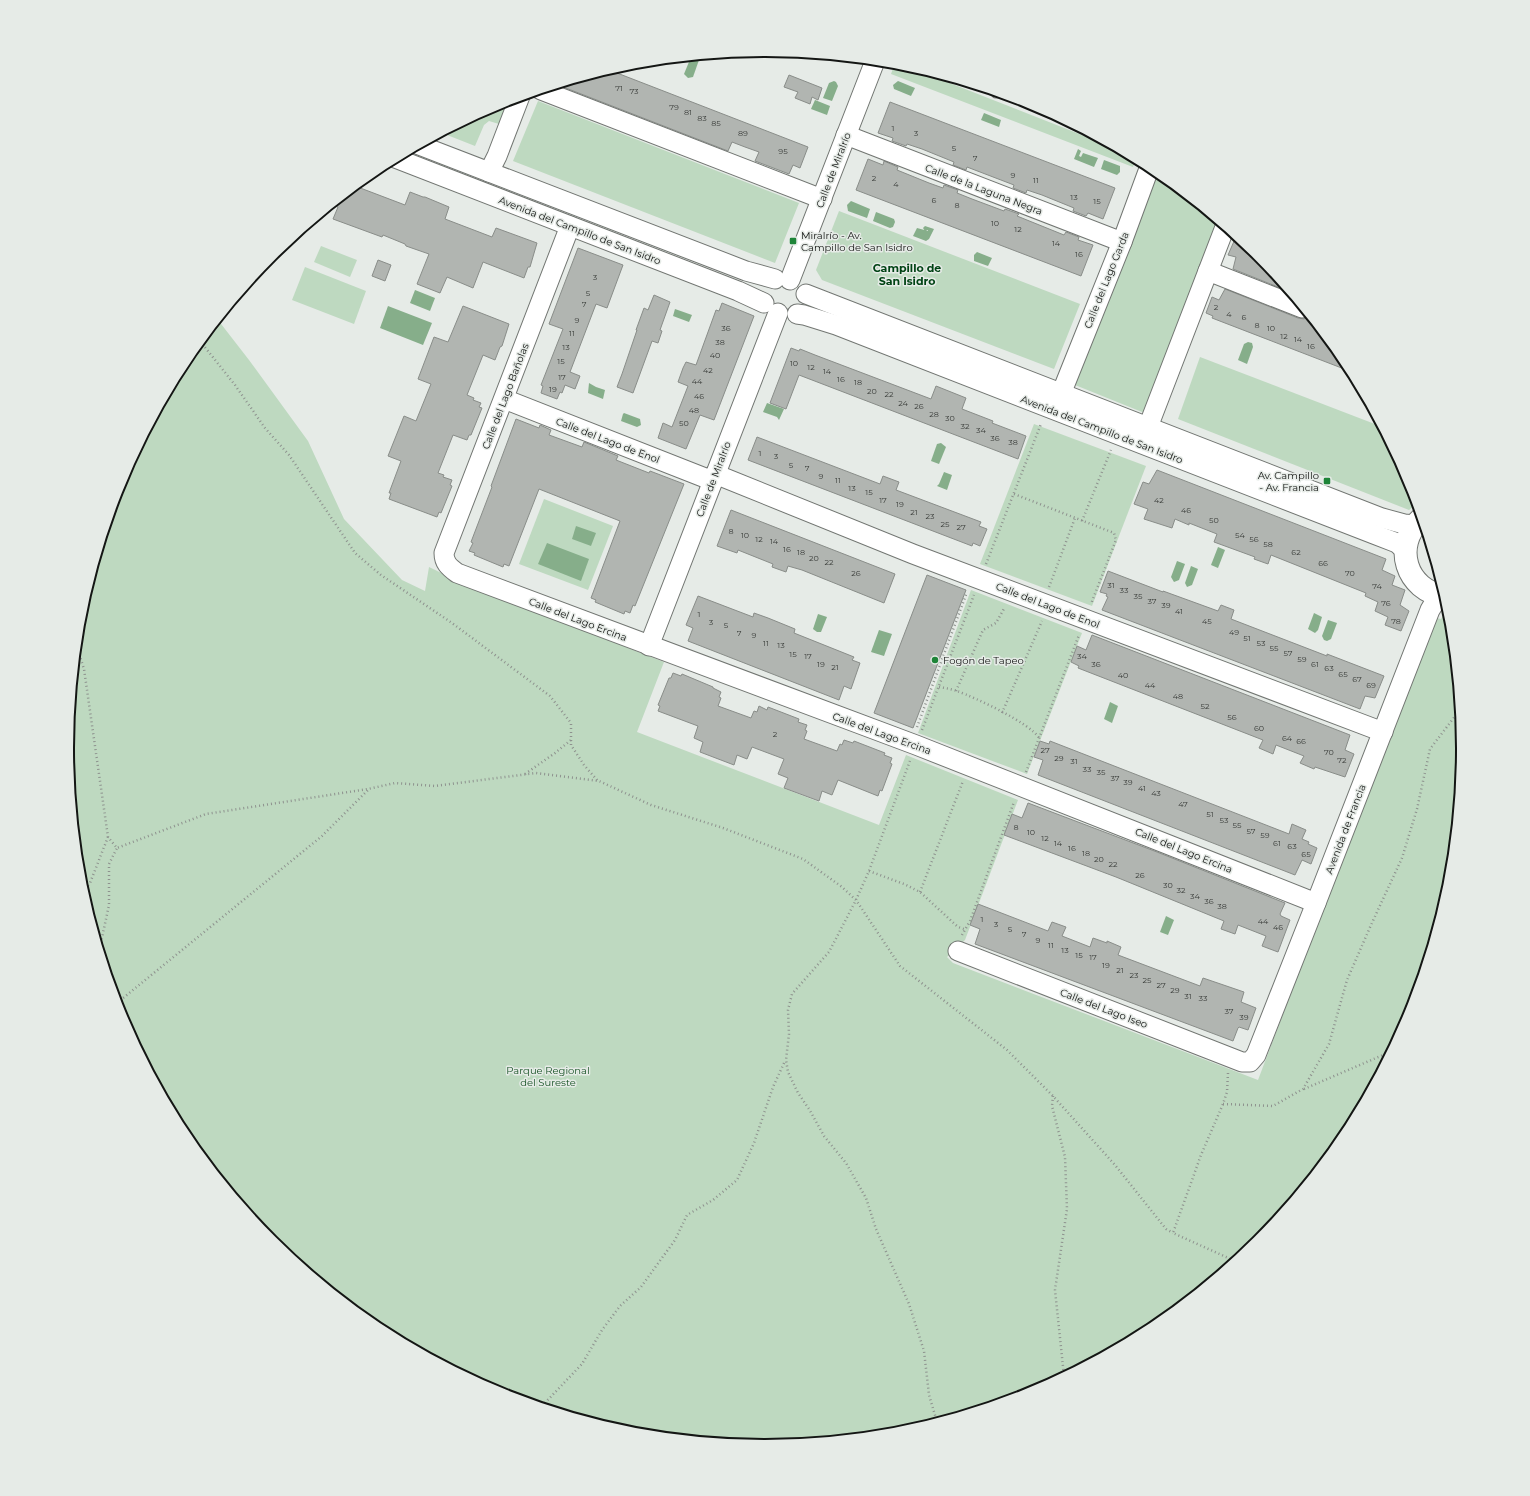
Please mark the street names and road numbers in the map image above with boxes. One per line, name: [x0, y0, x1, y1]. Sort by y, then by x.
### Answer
street label: Calle de Miralrío: [813, 131, 854, 210]
street label: Calle de la Laguna Negra: [923, 161, 1044, 218]
street label: Avenida del Campillo de San Isidro: [497, 193, 663, 267]
street label: Calle del Lago Garda: [1081, 230, 1132, 330]
street label: Calle del Lago Bañolas: [479, 341, 532, 451]
street label: Avenida del Campillo de San Isidro: [1019, 392, 1185, 466]
street label: Calle del Lago de Enol: [554, 415, 662, 466]
street label: Calle de Miralrío: [693, 440, 734, 519]
street label: Calle del Lago de Enol: [994, 580, 1102, 631]
street label: Calle del Lago Ercina: [527, 595, 629, 644]
street label: Calle del Lago Ercina: [831, 710, 933, 757]
street label: Avenida de Francia: [1322, 782, 1369, 876]
street label: Calle del Lago Ercina: [1133, 825, 1235, 876]
street label: Calle del Lago Iseo: [1058, 986, 1149, 1031]

